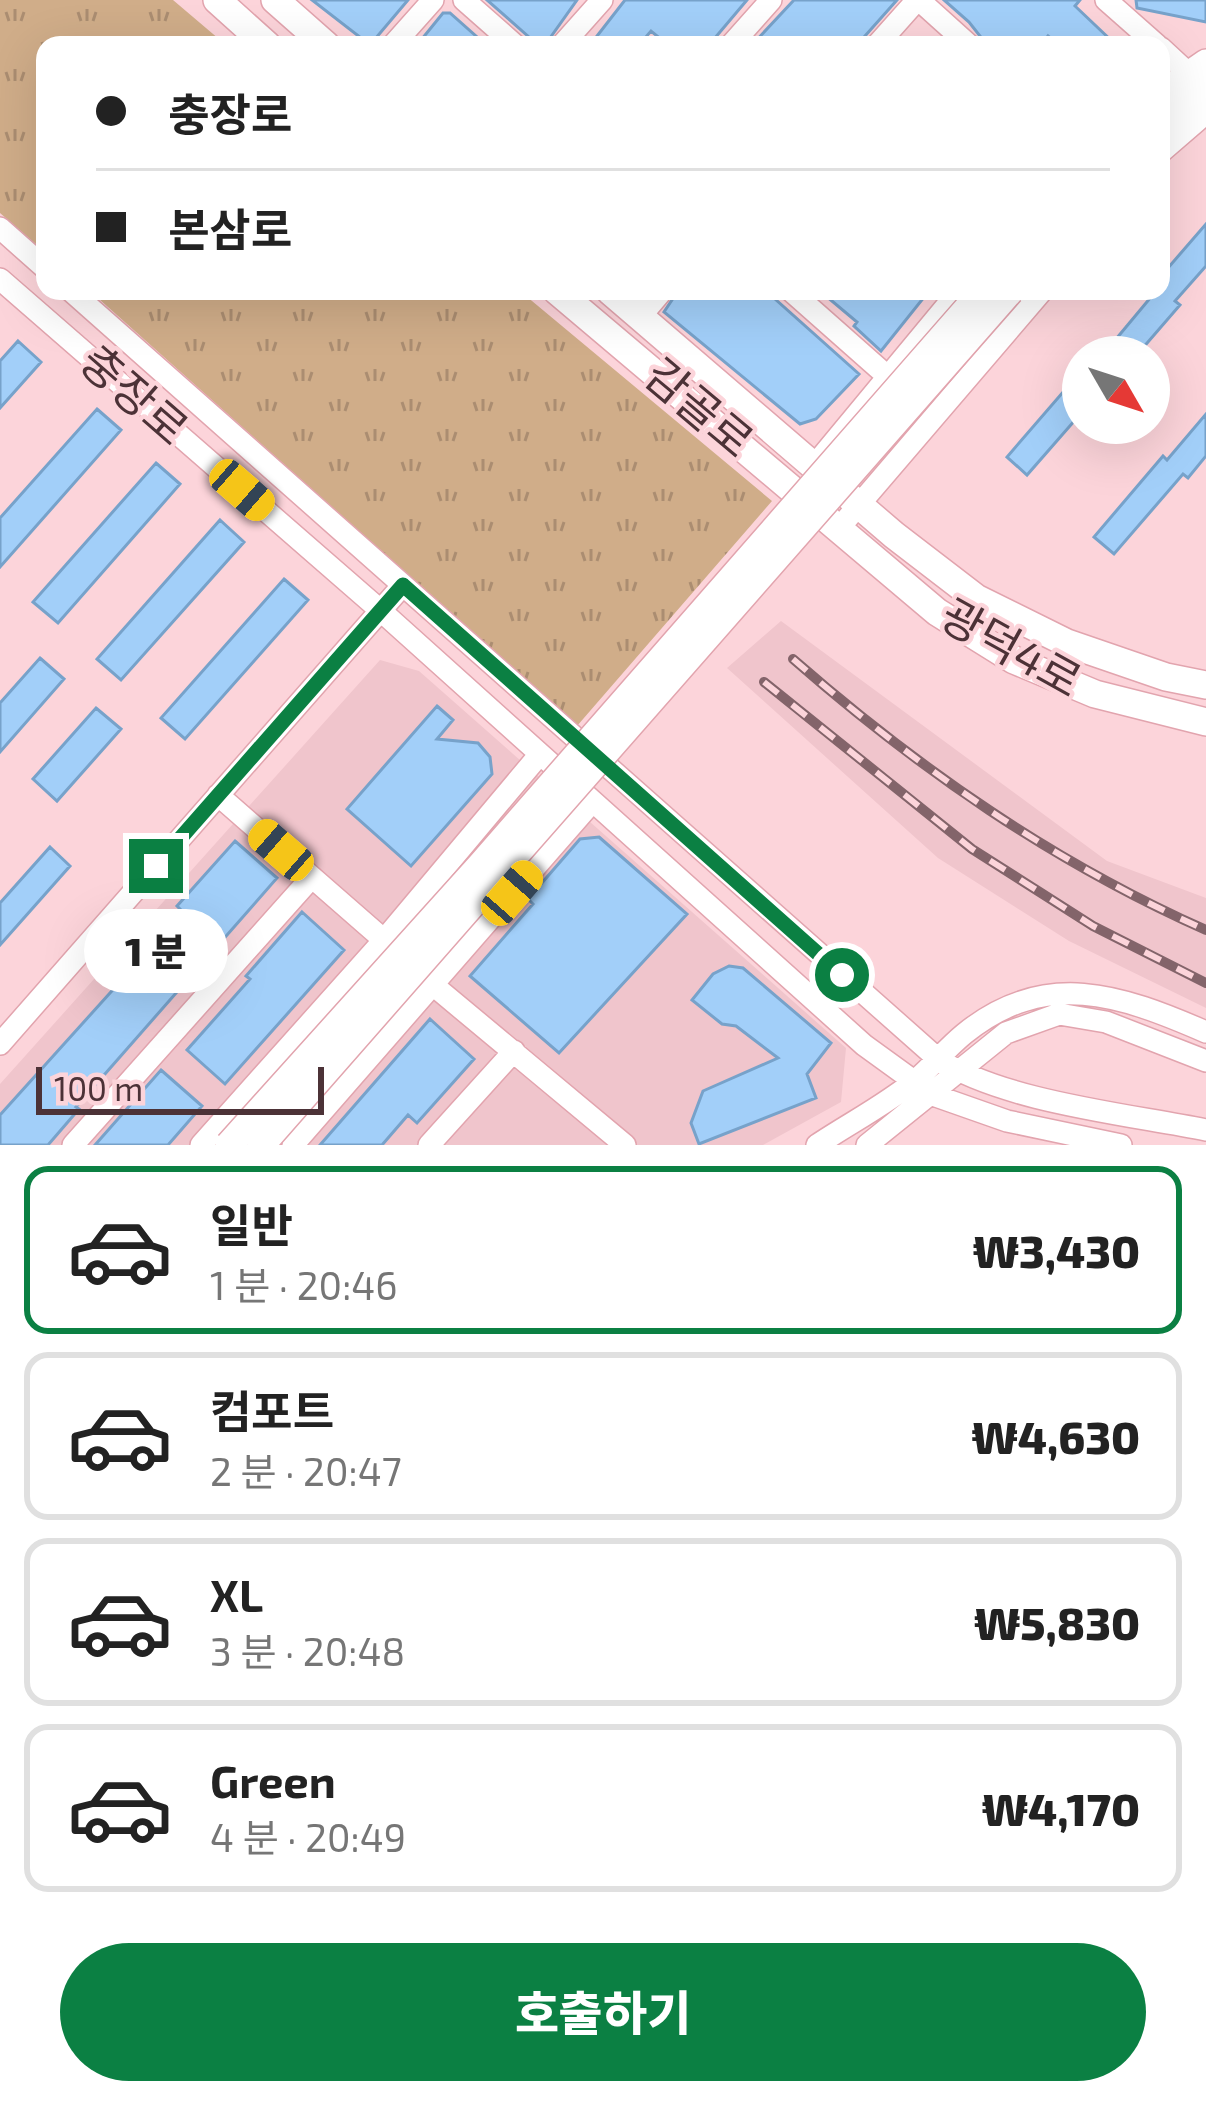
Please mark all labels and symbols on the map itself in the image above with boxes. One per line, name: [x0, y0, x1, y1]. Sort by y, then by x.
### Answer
street label: 충장로: [71, 332, 200, 455]
north arrow: [1062, 336, 1170, 444]
street label: 감골로: [635, 346, 765, 467]
car: [203, 453, 281, 527]
street label: 광덕4로: [932, 586, 1091, 707]
car: [242, 813, 320, 887]
route end: [129, 839, 183, 893]
car: [475, 854, 549, 932]
callout: 1 분: [84, 908, 228, 992]
route start: [815, 948, 869, 1002]
scale bar: [36, 1061, 324, 1114]

